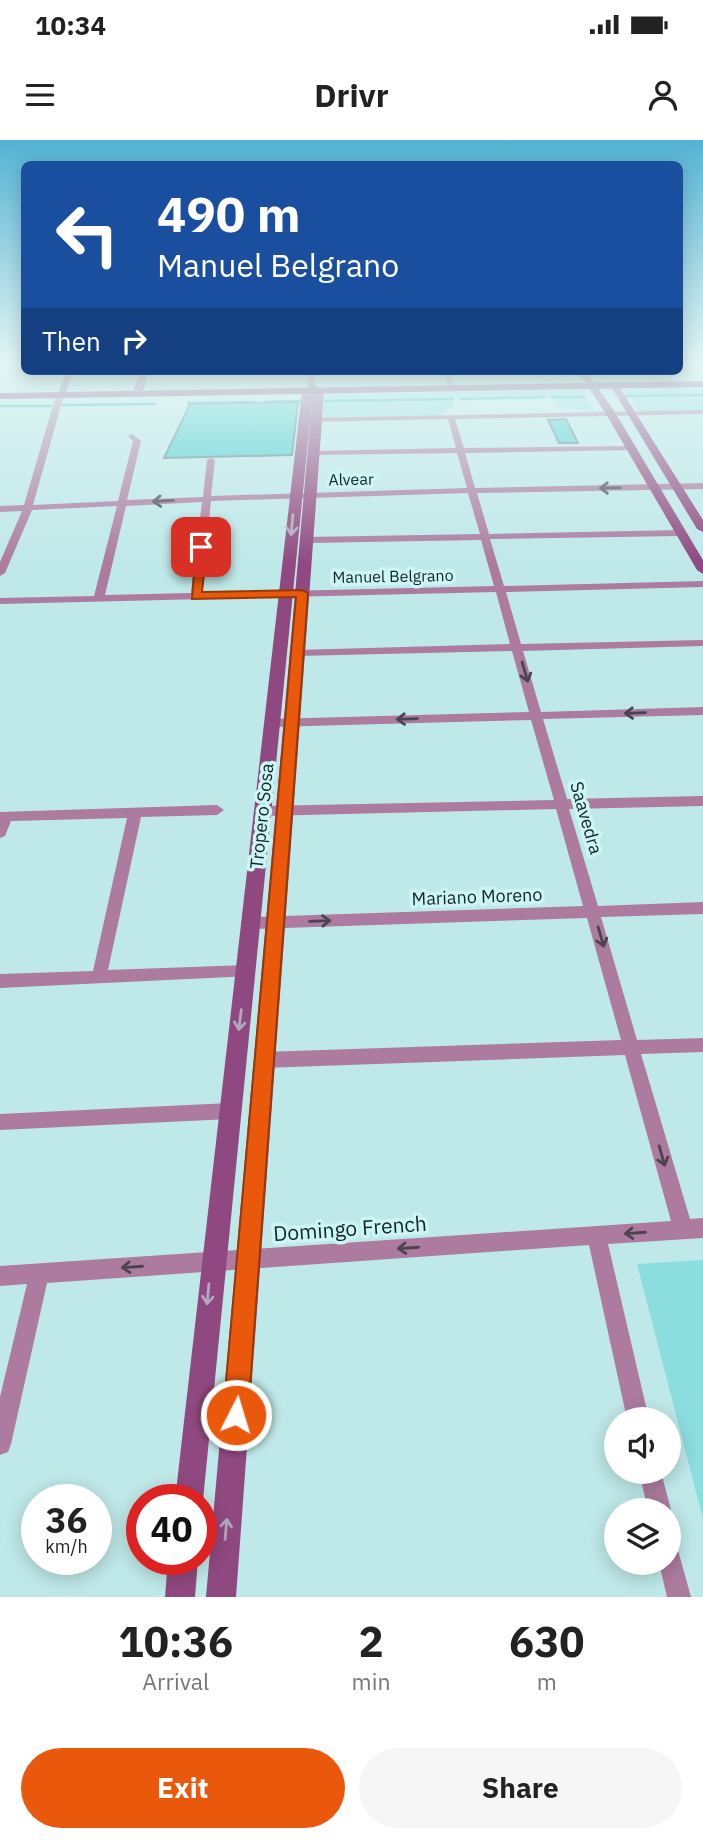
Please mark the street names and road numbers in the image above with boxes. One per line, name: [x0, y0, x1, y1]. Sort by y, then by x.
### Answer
street label: Alvear: [328, 469, 374, 489]
street label: Manuel Belgrano: [332, 565, 454, 587]
street label: Tropero Sosa: [245, 762, 279, 870]
street label: Saavedra: [565, 779, 608, 857]
street label: Mariano Moreno: [411, 883, 543, 910]
street label: Domingo French: [272, 1209, 428, 1247]

